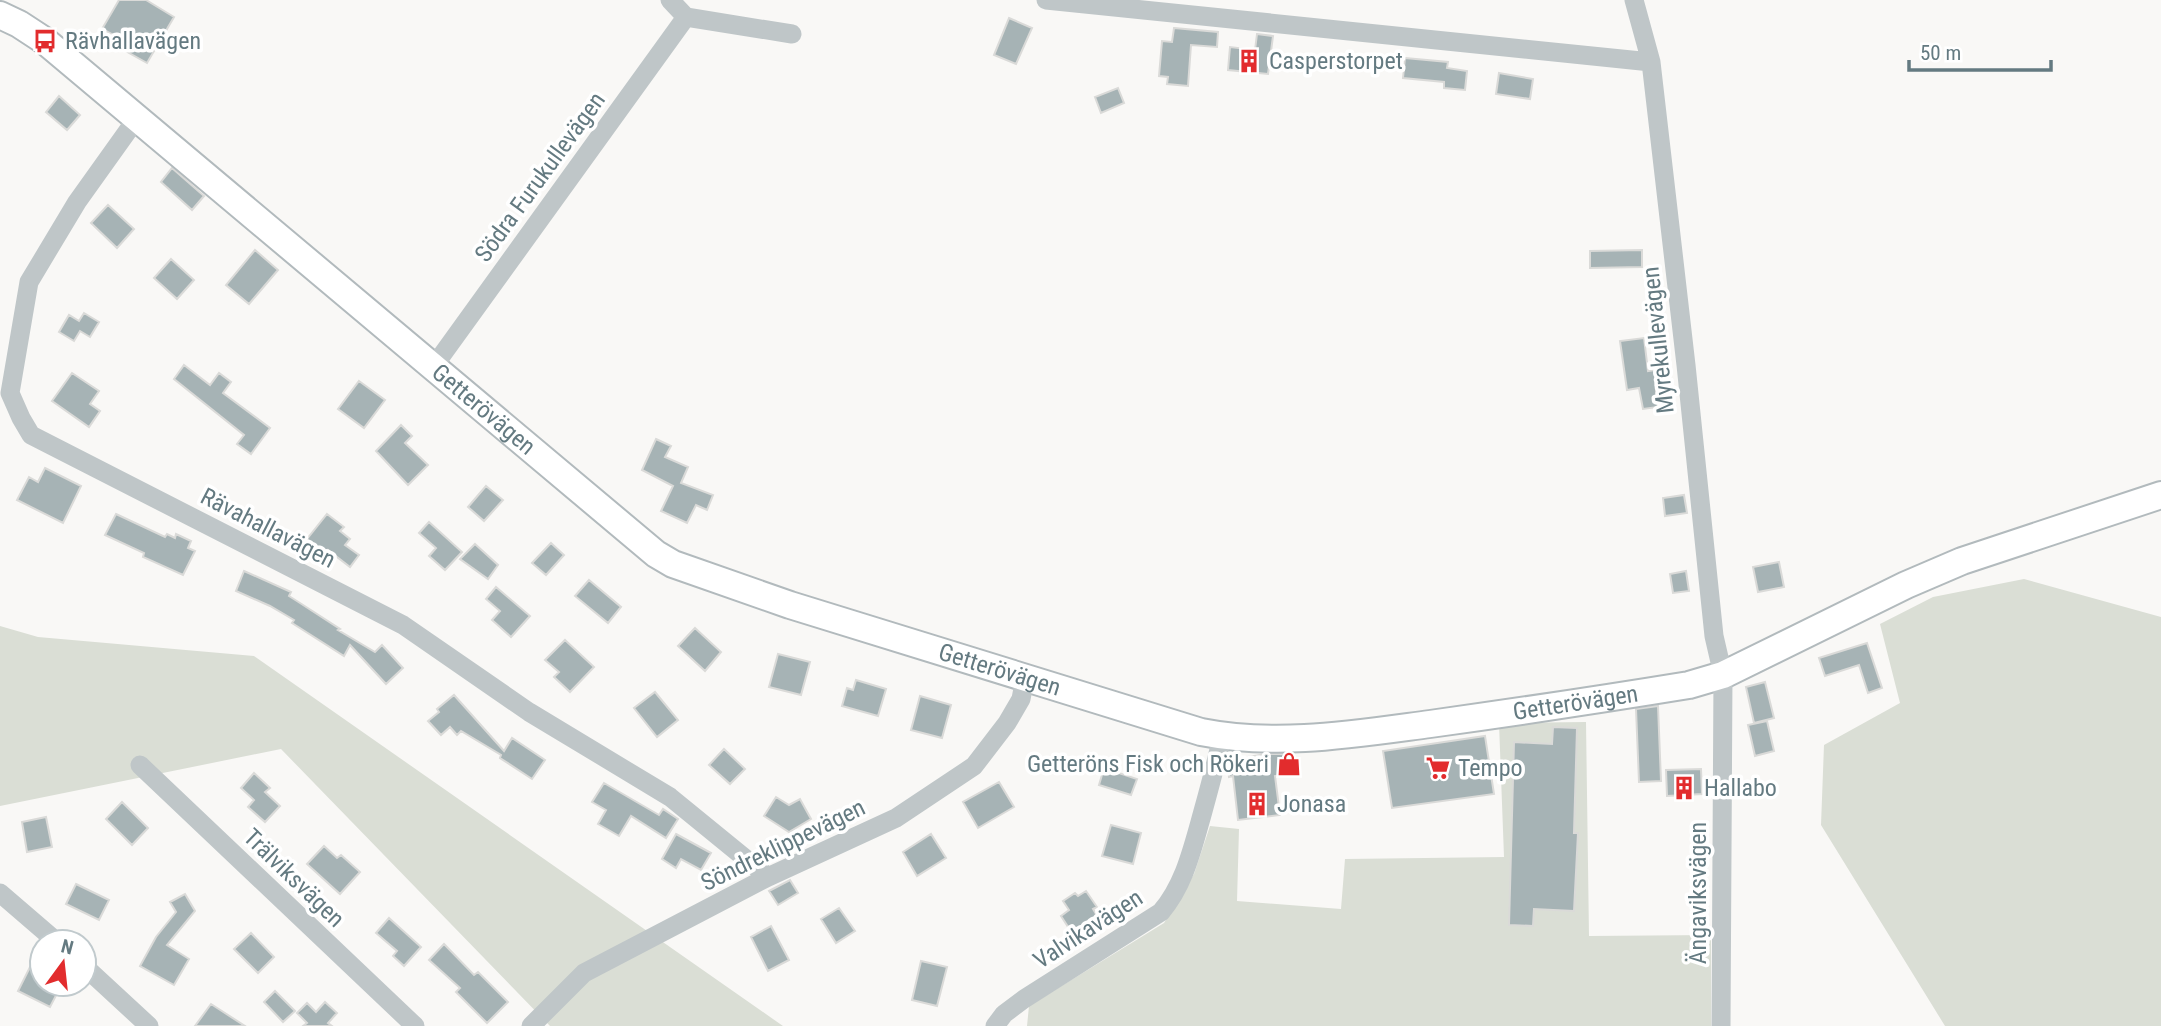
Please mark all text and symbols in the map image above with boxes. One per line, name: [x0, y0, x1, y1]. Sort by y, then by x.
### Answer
bus stop icon: Rävhallavägen: [31, 27, 59, 55]
place label: Rävhallavägen: [65, 27, 201, 55]
scale bar: [1909, 28, 2051, 72]
text: 50 m: [1920, 41, 1961, 65]
building icon: Casperstorpet: [1235, 47, 1263, 75]
place label: Casperstorpet: [1269, 47, 1403, 75]
street label: Södra Furukullevägen: [469, 87, 611, 267]
street label: Myrekullevägen: [1636, 265, 1680, 415]
street label: Getterövägen: [426, 358, 541, 461]
street label: Rävahallavägen: [196, 482, 340, 574]
street label: Getterövägen: [935, 638, 1064, 702]
street label: Getterövägen: [1511, 679, 1640, 726]
place label: Getteröns Fisk och Rökeri: [1027, 750, 1269, 778]
shop icon: Getteröns Fisk och Rökeri: [1275, 750, 1303, 778]
supermarket icon: Tempo: [1424, 754, 1452, 782]
place label: Tempo: [1458, 754, 1523, 782]
building icon: Hallabo: [1670, 774, 1698, 802]
place label: Hallabo: [1704, 774, 1777, 802]
building icon: Jonasa: [1243, 790, 1271, 818]
place label: Jonasa: [1277, 790, 1346, 818]
street label: Söndreklippevägen: [696, 793, 870, 897]
street label: Ängaviksvägen: [1684, 822, 1712, 964]
street label: Trälviksvägen: [238, 823, 350, 933]
street label: Valvikavägen: [1028, 883, 1148, 975]
north arrow: [28, 928, 98, 998]
text: N: [59, 934, 76, 960]

